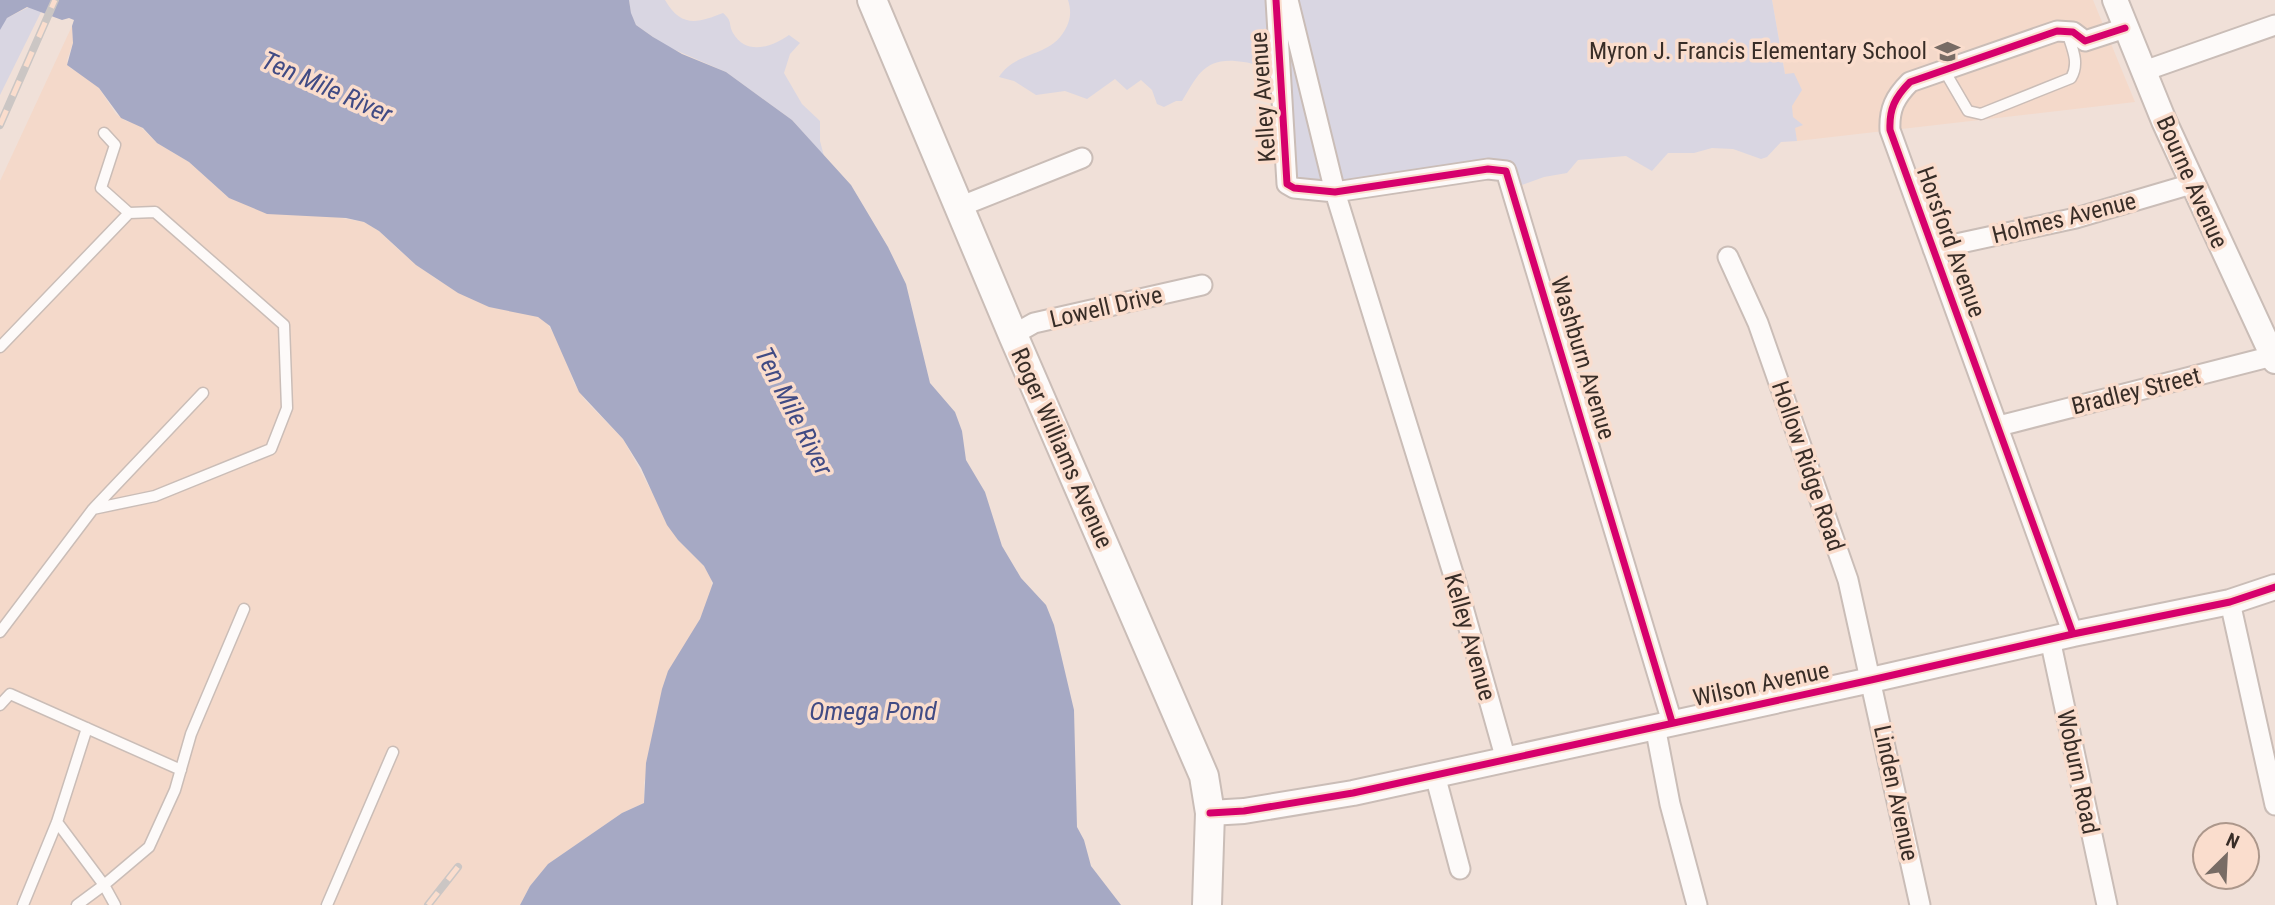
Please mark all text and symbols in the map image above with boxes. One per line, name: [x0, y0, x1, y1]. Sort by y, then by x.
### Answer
street label: Kelley Avenue: [1244, 31, 1282, 163]
place label: Myron J. Francis Elementary School: [1589, 37, 1927, 65]
school or university icon: Myron J. Francis Elementary School: [1933, 37, 1961, 65]
water label: Ten Mile River: [257, 45, 398, 130]
street label: Bourne Avenue: [2150, 112, 2234, 252]
street label: Horsford Avenue: [1911, 163, 1991, 321]
street label: Holmes Avenue: [1989, 187, 2139, 249]
street label: Washburn Avenue: [1545, 273, 1621, 443]
street label: Lowell Drive: [1047, 280, 1165, 334]
water label: Ten Mile River: [749, 342, 840, 481]
street label: Roger Williams Avenue: [1005, 344, 1119, 552]
street label: Bradley Street: [2069, 361, 2203, 421]
street label: Hollow Ridge Road: [1766, 377, 1850, 555]
street label: Kelley Avenue: [1439, 570, 1501, 704]
street label: Wilson Avenue: [1690, 656, 1832, 712]
water label: Omega Pond: [809, 696, 937, 726]
street label: Woburn Road: [2051, 707, 2105, 837]
street label: Linden Avenue: [1868, 723, 1924, 863]
north arrow: [2191, 821, 2261, 891]
text: N: [2223, 828, 2243, 854]

